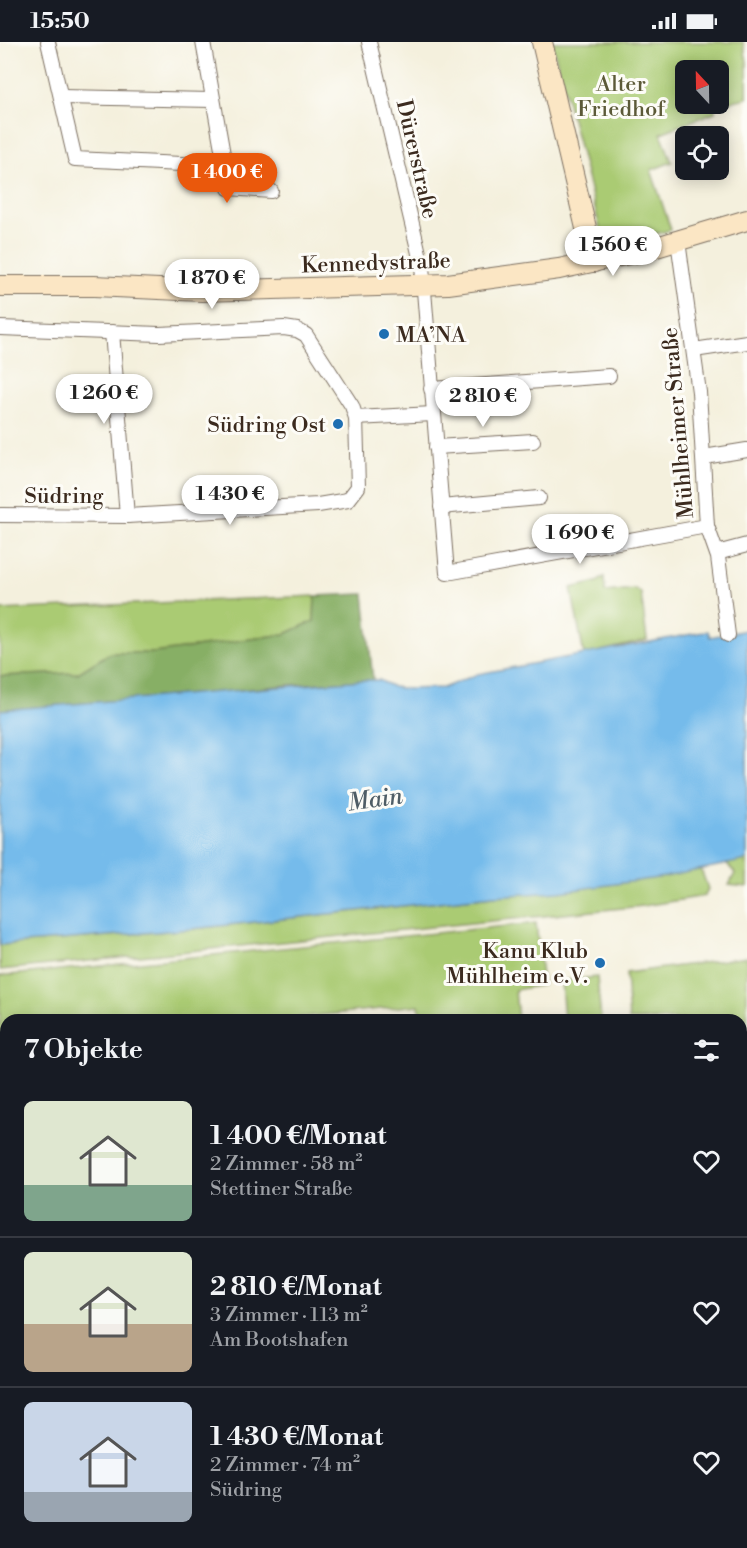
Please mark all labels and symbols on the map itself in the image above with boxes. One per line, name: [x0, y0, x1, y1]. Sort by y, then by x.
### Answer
north arrow: [675, 60, 729, 114]
park label: Alter Friedhof: [577, 71, 666, 123]
street label: Dürerstraße: [390, 97, 443, 221]
pin: 1 400 €: [172, 153, 282, 204]
pin: 1 560 €: [558, 226, 668, 277]
street label: Kennedystraße: [301, 247, 451, 280]
pin: 1 870 €: [157, 259, 267, 310]
place label: MA’NA: [396, 322, 467, 349]
street label: Mühlheimer Straße: [657, 326, 700, 520]
marker: MA’NA: [377, 327, 391, 341]
pin: 1 260 €: [49, 374, 159, 425]
pin: 2 810 €: [428, 377, 538, 428]
place label: Südring Ost: [207, 412, 326, 439]
marker: Südring Ost: [331, 417, 345, 431]
pin: 1 430 €: [175, 475, 285, 526]
street label: Südring: [24, 483, 104, 510]
pin: 1 690 €: [525, 514, 635, 565]
water label: Main: [346, 781, 405, 819]
place label: Kanu Klub Mühlheim e.V.: [446, 938, 588, 990]
marker: Kanu Klub Mühlheim e.V.: [593, 956, 607, 970]

